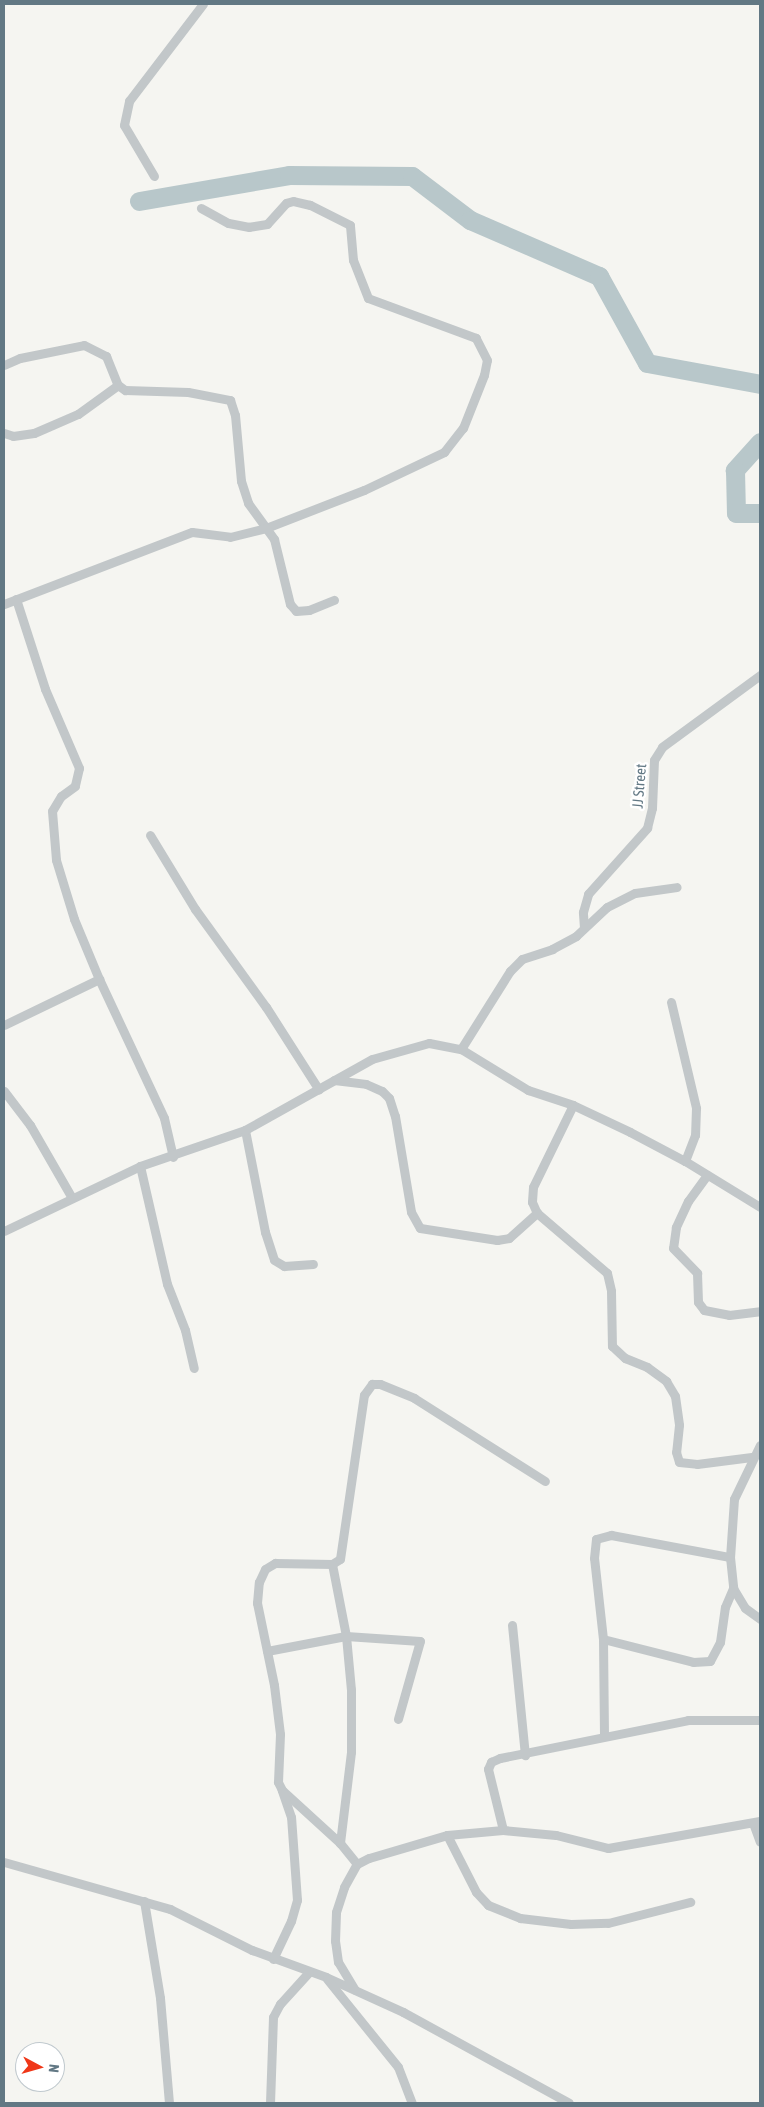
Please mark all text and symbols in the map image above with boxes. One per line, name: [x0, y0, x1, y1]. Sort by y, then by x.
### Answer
street label: JJ Street: [628, 763, 650, 809]
north arrow: [15, 2042, 65, 2092]
text: N: [46, 2064, 62, 2073]

